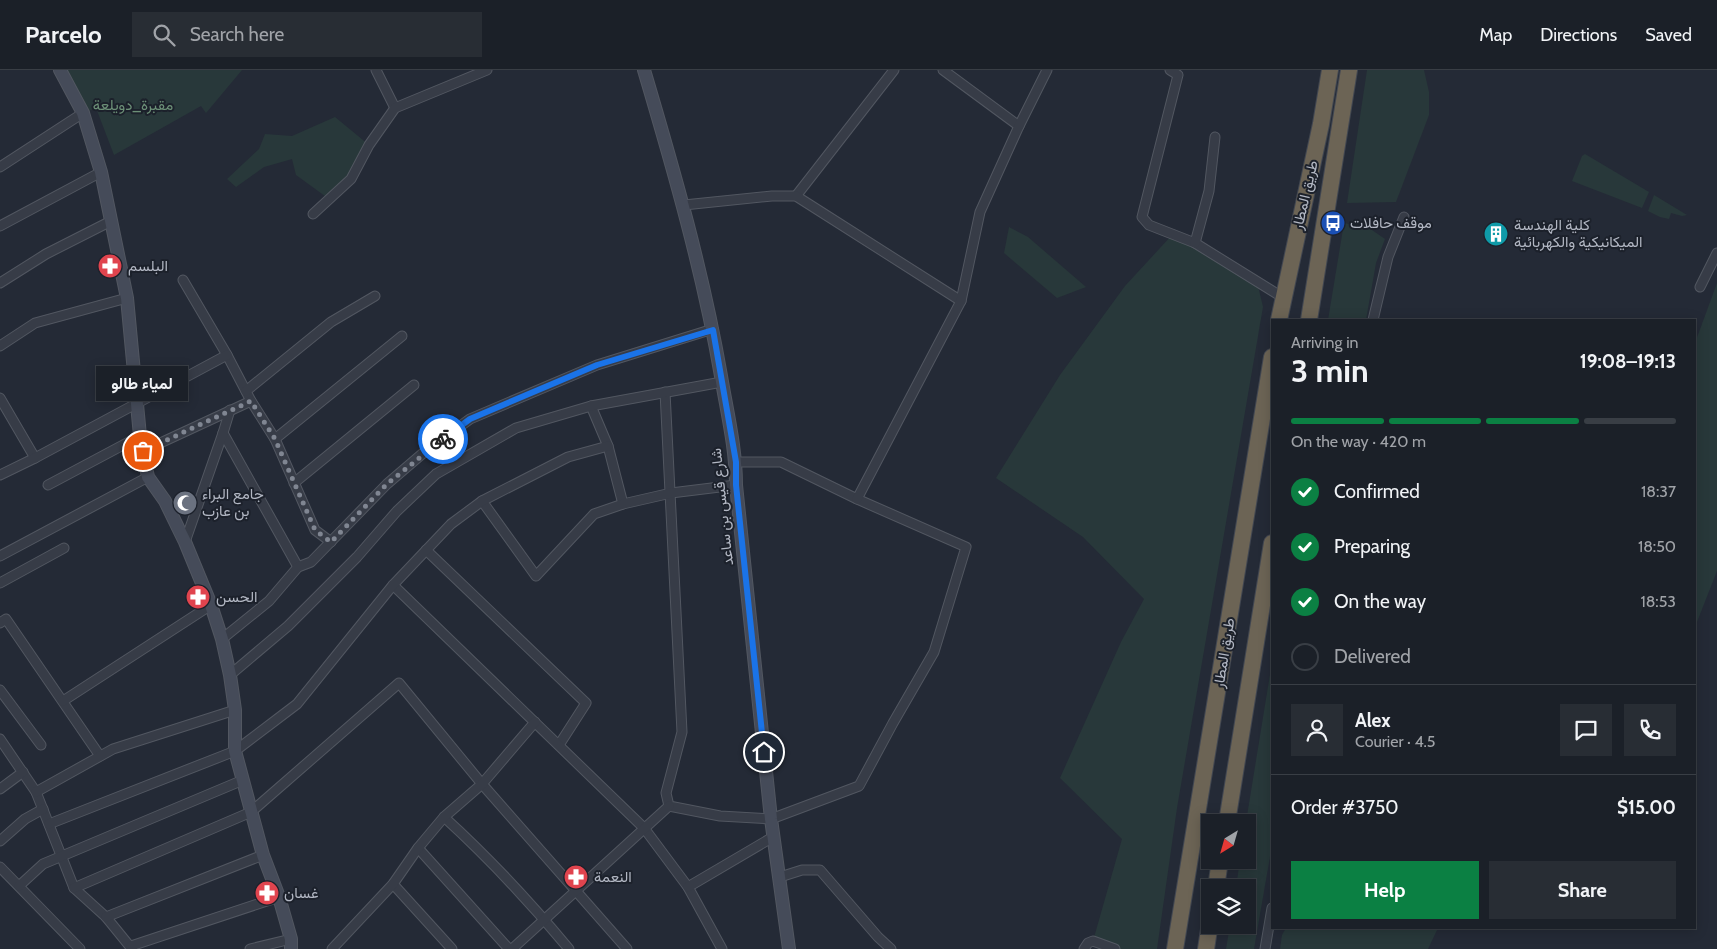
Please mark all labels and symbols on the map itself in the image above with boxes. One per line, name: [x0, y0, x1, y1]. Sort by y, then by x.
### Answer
park label: مقبرة_دويلعة: [93, 96, 173, 114]
street label: طريق المطار: [1288, 158, 1323, 233]
bus stop icon: موقف حافلات: [1320, 210, 1346, 236]
place label: موقف حافلات: [1350, 214, 1432, 232]
place label: كلية الهندسة الميكانيكية والكهربائية: [1514, 216, 1643, 251]
building icon: كلية الهندسة الميكانيكية والكهربائية: [1483, 221, 1509, 247]
pharmacy icon: البلسم: [97, 253, 123, 279]
place label: البلسم: [128, 257, 168, 276]
callout: لمياء طالو: [97, 366, 189, 401]
courier: [418, 414, 468, 464]
pin: [122, 430, 164, 472]
street label: شارع قيس بن ساعد: [707, 447, 739, 567]
place label: جامع البراء بن عازب: [202, 485, 264, 521]
mosque icon: جامع البراء بن عازب: [172, 490, 198, 516]
pharmacy icon: الحسن: [185, 584, 211, 610]
place label: الحسن: [216, 588, 258, 607]
street label: طريق المطار: [1209, 616, 1239, 690]
pin: [743, 731, 785, 773]
north arrow: [1201, 814, 1256, 869]
pharmacy icon: النعمة: [563, 864, 589, 890]
place label: النعمة: [594, 868, 632, 886]
pharmacy icon: غسان: [254, 880, 280, 906]
place label: غسان: [284, 884, 319, 902]

